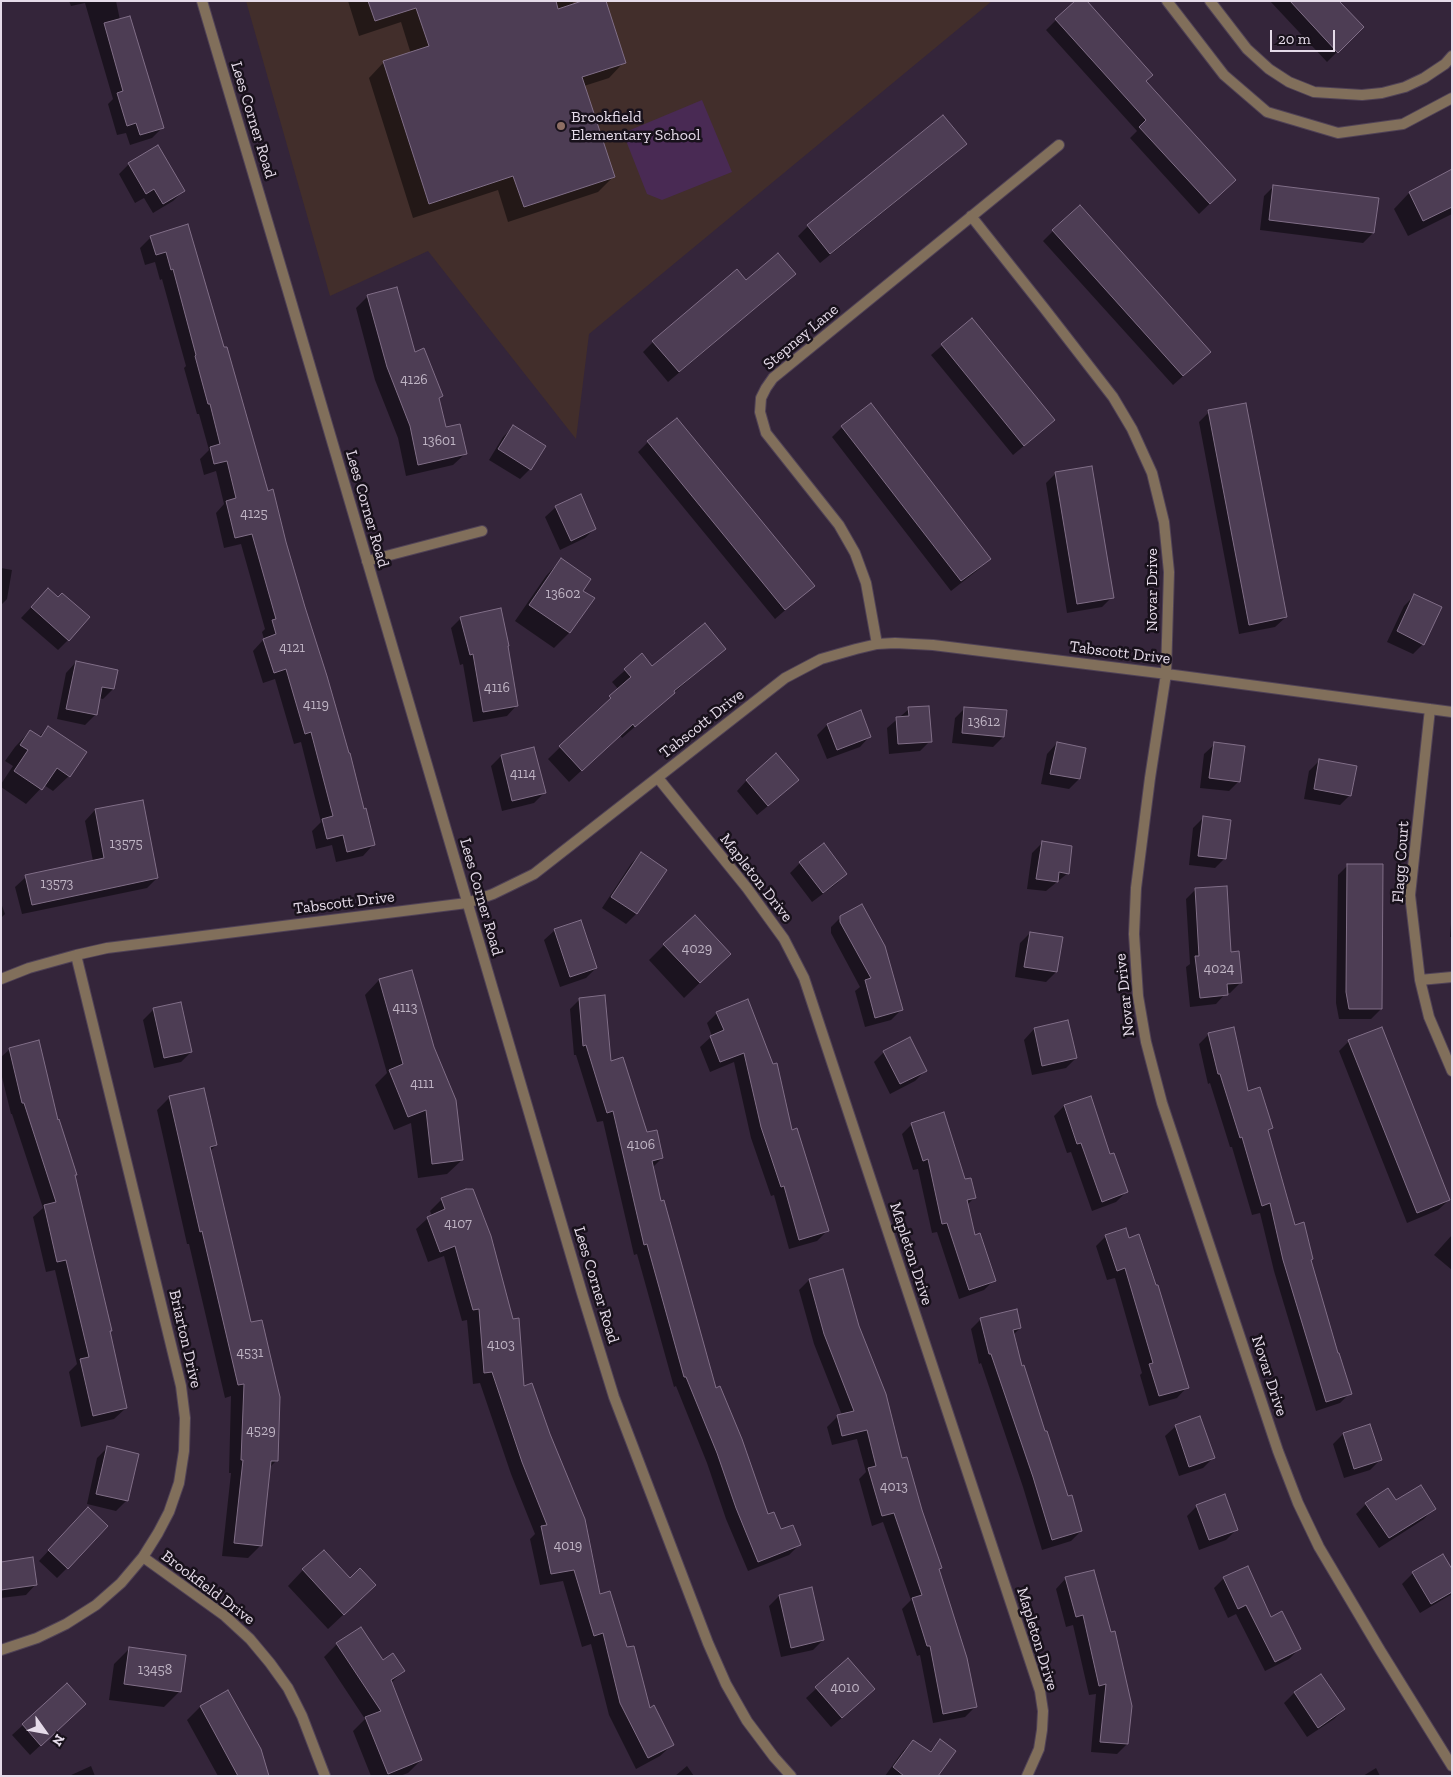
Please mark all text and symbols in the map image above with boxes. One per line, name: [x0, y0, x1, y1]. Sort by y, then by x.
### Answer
scale bar: [1273, 20, 1338, 52]
text: 20 m: [1278, 30, 1311, 48]
street label: Lees Corner Road: [226, 59, 280, 181]
place label: Brookfield Elementary School: [571, 107, 700, 145]
marker: Brookfield Elementary School: [555, 120, 567, 132]
street label: Stepney Lane: [760, 300, 842, 374]
house number: 4126: [400, 372, 428, 388]
house number: 13601: [422, 433, 456, 449]
street label: Lees Corner Road: [341, 448, 393, 570]
house number: 4125: [240, 506, 268, 522]
street label: Novar Drive: [1142, 548, 1162, 632]
house number: 13602: [546, 586, 580, 602]
street label: Tabscott Drive: [1068, 637, 1172, 669]
house number: 4121: [279, 640, 305, 656]
house number: 4116: [484, 680, 510, 696]
street label: Tabscott Drive: [656, 685, 748, 763]
house number: 4119: [303, 697, 329, 713]
house number: 13612: [968, 714, 1000, 730]
house number: 4114: [510, 766, 536, 782]
street label: Flagg Court: [1389, 820, 1413, 904]
street label: Mapleton Drive: [716, 830, 796, 926]
house number: 13575: [109, 836, 143, 852]
street label: Lees Corner Road: [455, 836, 507, 958]
house number: 13573: [41, 876, 73, 892]
street label: Tabscott Drive: [292, 887, 396, 919]
house number: 4029: [682, 941, 712, 957]
street label: Novar Drive: [1111, 953, 1139, 1037]
house number: 4024: [1204, 961, 1234, 977]
house number: 4113: [392, 1000, 418, 1016]
house number: 4111: [410, 1076, 434, 1092]
house number: 4106: [627, 1137, 655, 1153]
street label: Mapleton Drive: [885, 1200, 937, 1308]
house number: 4107: [444, 1216, 472, 1232]
street label: Lees Corner Road: [569, 1224, 623, 1346]
street label: Briarton Drive: [164, 1288, 206, 1390]
street label: Novar Drive: [1247, 1333, 1291, 1419]
house number: 4103: [487, 1337, 515, 1353]
house number: 4531: [237, 1345, 263, 1361]
house number: 4529: [246, 1423, 276, 1439]
house number: 4013: [880, 1479, 908, 1495]
house number: 4019: [554, 1538, 582, 1554]
street label: Brookfield Drive: [157, 1547, 259, 1629]
street label: Mapleton Drive: [1012, 1585, 1062, 1693]
house number: 13458: [138, 1662, 172, 1678]
house number: 4010: [830, 1680, 860, 1696]
north arrow: [20, 1707, 70, 1757]
text: N: [48, 1731, 68, 1749]

